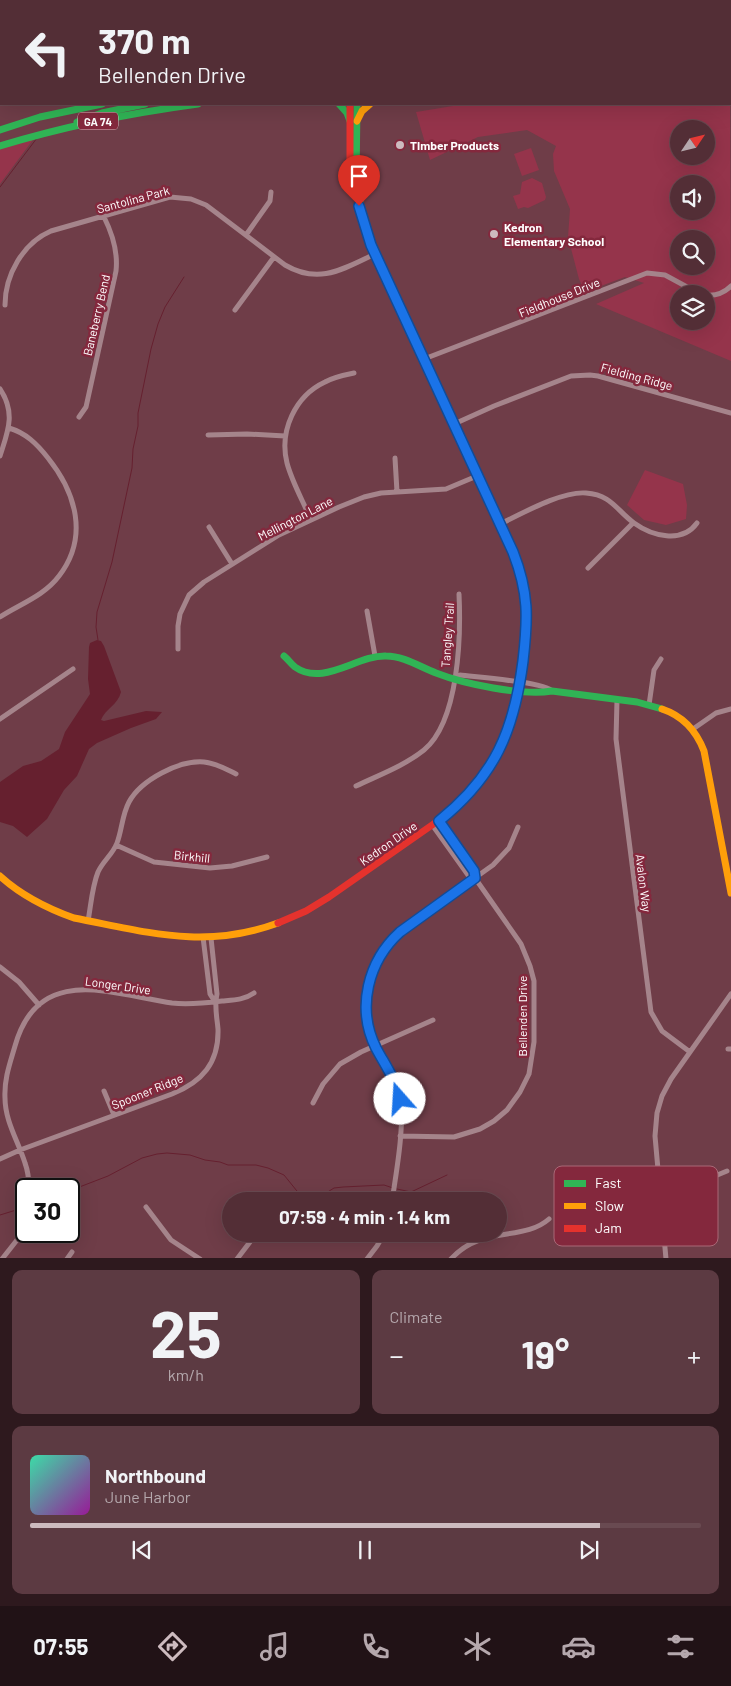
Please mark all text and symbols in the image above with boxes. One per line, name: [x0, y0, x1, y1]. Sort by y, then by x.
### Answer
text: 370 m: [98, 19, 190, 61]
icon: left: [15, 20, 80, 85]
text: Bellenden Drive: [98, 61, 246, 87]
road number: GA 74: [78, 112, 118, 130]
north arrow: [670, 120, 715, 165]
map controls: [670, 120, 715, 330]
place label: TImber Products: [410, 138, 499, 152]
marker: TImber Products: [394, 139, 406, 151]
pin: [338, 155, 380, 206]
icon: arrive: [345, 162, 373, 190]
button: sound: [670, 175, 715, 220]
street label: Santolina Park: [95, 183, 171, 215]
place label: Kedron Elementary School: [504, 220, 604, 248]
marker: Kedron Elementary School: [488, 228, 500, 240]
button: search: [670, 230, 715, 275]
street label: Baneberry Bend: [80, 273, 112, 357]
street label: Fieldhouse Drive: [516, 274, 602, 320]
button: layers: [670, 285, 715, 330]
street label: Fielding Ridge: [600, 360, 674, 392]
street label: Mellington Lane: [255, 493, 335, 543]
street label: Tangley Trail: [438, 602, 456, 668]
street label: Kedron Drive: [357, 818, 419, 868]
street label: Birkhill: [173, 847, 211, 865]
street label: Avalon Way: [633, 853, 655, 913]
street label: Longer Drive: [84, 973, 152, 997]
street label: Bellenden Drive: [515, 976, 529, 1056]
street label: Spooner Ridge: [109, 1070, 185, 1112]
position arrow: [373, 1072, 425, 1124]
legend: [554, 1166, 718, 1246]
text: Fast: [595, 1174, 621, 1191]
speed limit sign: 30: [15, 1178, 80, 1243]
text: Slow: [595, 1197, 624, 1214]
text: 07:59 · 4 min · 1.4 km: [279, 1205, 450, 1228]
text: Jam: [595, 1219, 622, 1236]
text: 25: [150, 1293, 221, 1371]
text: Climate: [390, 1307, 442, 1326]
text: 19°: [521, 1331, 569, 1377]
text: −: [390, 1338, 404, 1372]
text: +: [687, 1338, 701, 1372]
text: km/h: [168, 1365, 204, 1384]
text: Northbound: [105, 1464, 206, 1487]
text: June Harbor: [105, 1487, 191, 1506]
icon: previous: [128, 1536, 156, 1564]
icon: pause: [351, 1536, 379, 1564]
icon: next: [575, 1536, 603, 1564]
icon: directions: [155, 1629, 190, 1664]
icon: music: [257, 1629, 292, 1664]
icon: phone: [358, 1629, 393, 1664]
icon: climate: [460, 1629, 495, 1664]
icon: car: [561, 1629, 596, 1664]
icon: filters: [663, 1629, 698, 1664]
text: 07:55: [33, 1633, 88, 1659]

